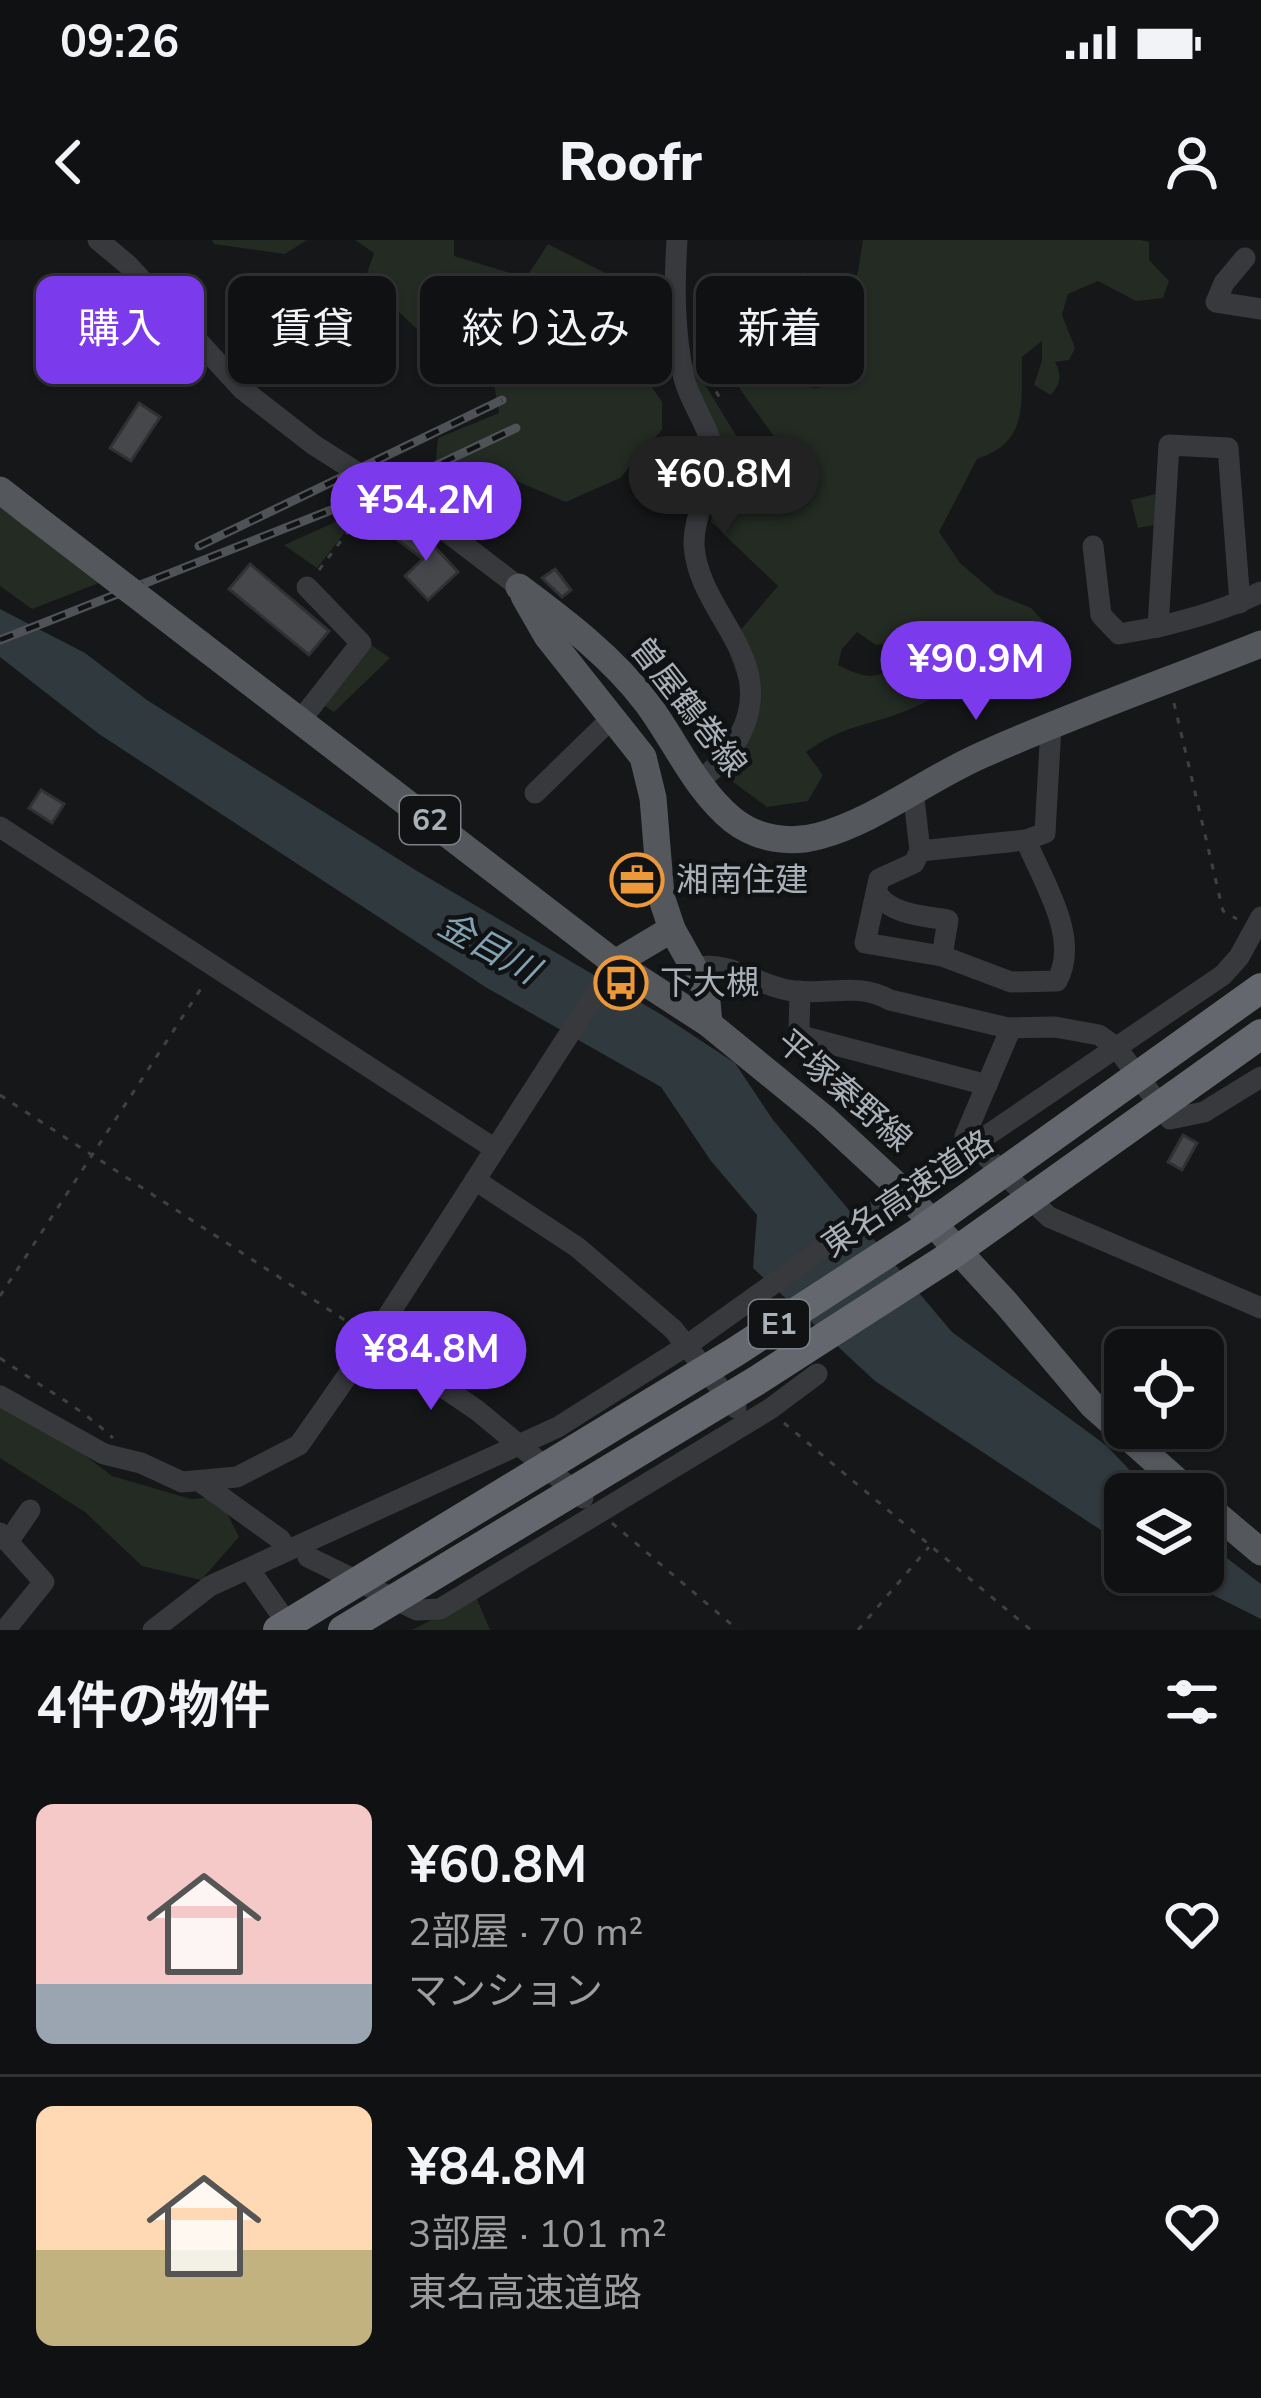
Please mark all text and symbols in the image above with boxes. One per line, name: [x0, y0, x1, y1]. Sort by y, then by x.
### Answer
text: 09:26: [60, 12, 179, 73]
text: Roofr: [559, 125, 702, 199]
icon: back: [36, 129, 102, 195]
icon: person: [1159, 129, 1225, 195]
chip: 購入: [36, 276, 204, 384]
chip: 賃貸: [228, 276, 396, 384]
chip: 絞り込み: [420, 276, 672, 384]
chip: 新着: [696, 276, 864, 384]
pin: ¥60.8M: [626, 436, 822, 538]
text: ¥60.8M: [655, 448, 793, 501]
pin: ¥54.2M: [328, 462, 524, 564]
text: ¥54.2M: [357, 474, 495, 527]
pin: ¥90.9M: [878, 621, 1074, 723]
street label: 曽屋鶴巻線: [619, 628, 757, 786]
text: ¥90.9M: [907, 633, 1045, 686]
road number: 62: [400, 796, 460, 844]
office icon: 湘南住建: [609, 852, 665, 908]
place label: 湘南住建: [676, 858, 808, 903]
water label: 金目川: [429, 900, 551, 998]
bus stop icon: 下大槻: [593, 955, 649, 1011]
place label: 下大槻: [660, 961, 759, 1006]
street label: 平塚秦野線: [767, 1020, 921, 1162]
street label: 東名高速道路: [813, 1120, 1003, 1268]
road number: E1: [749, 1300, 809, 1348]
pin: ¥84.8M: [333, 1311, 529, 1413]
text: ¥84.8M: [362, 1323, 500, 1376]
map controls: [1104, 1329, 1224, 1593]
button: locate: [1104, 1329, 1224, 1449]
button: layers: [1104, 1473, 1224, 1593]
icon: filters: [1159, 1669, 1225, 1735]
text: 4件の物件: [36, 1671, 271, 1741]
text: ¥60.8M: [408, 1830, 587, 1900]
icon: home: [132, 1852, 276, 1996]
icon: heart: [1159, 1891, 1225, 1957]
text: 2部屋 · 70 m²: [408, 1906, 643, 1959]
text: マンション: [408, 1965, 603, 2018]
text: ¥84.8M: [408, 2132, 587, 2202]
icon: home: [132, 2154, 276, 2298]
icon: heart: [1159, 2193, 1225, 2259]
text: 3部屋 · 101 m²: [408, 2208, 667, 2261]
text: 東名高速道路: [408, 2267, 642, 2320]

